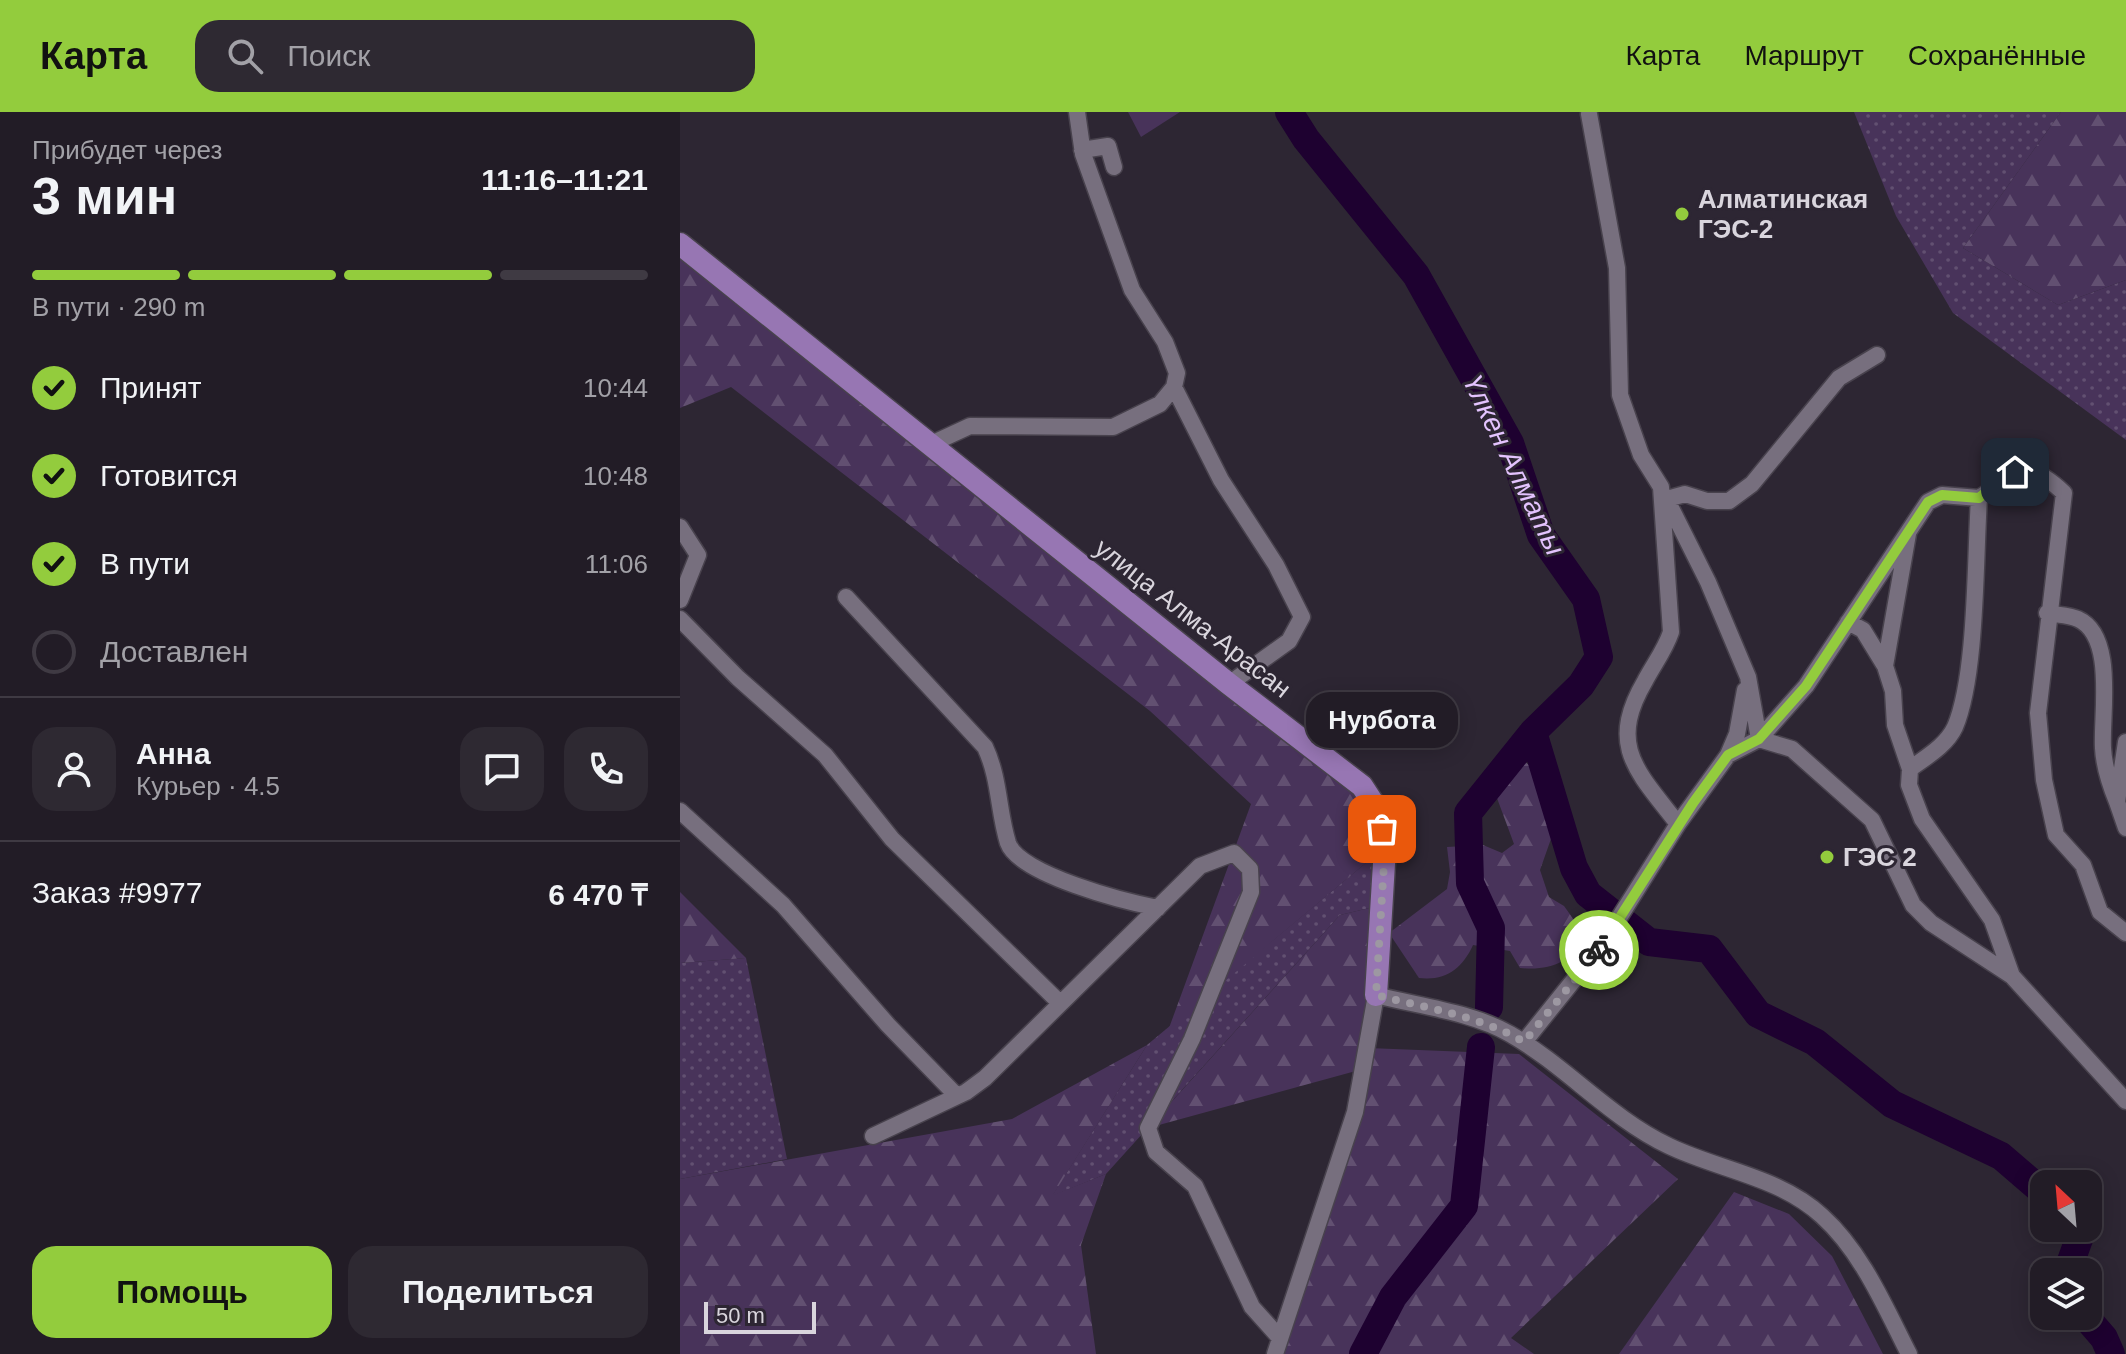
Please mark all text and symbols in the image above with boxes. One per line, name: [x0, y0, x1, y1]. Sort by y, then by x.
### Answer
search box: [195, 20, 755, 92]
icon: search: [223, 34, 267, 78]
text: Карта: [40, 35, 147, 77]
text: Поиск: [287, 39, 370, 72]
text: Карта: [1625, 40, 1700, 71]
text: Маршрут: [1744, 40, 1864, 71]
text: Сохранённые: [1908, 40, 2086, 71]
text: Прибудет через: [32, 135, 222, 165]
text: 11:16–11:21: [481, 163, 648, 196]
text: 3 мин: [32, 167, 177, 225]
place label: Алматинская ГЭС-2: [1698, 184, 1868, 244]
marker: Алматинская ГЭС-2: [1673, 205, 1691, 223]
text: В пути · 290 m: [32, 292, 205, 322]
icon: check: [32, 366, 76, 410]
water label: Үлкен Алматы: [1457, 370, 1571, 560]
text: Принят: [100, 371, 202, 404]
text: 10:44: [583, 373, 648, 403]
pin: [1981, 438, 2049, 506]
icon: home: [1993, 450, 2037, 494]
icon: check: [32, 454, 76, 498]
text: Готовится: [100, 459, 238, 492]
text: 10:48: [583, 461, 648, 491]
street label: улица Алма-Арасан: [1089, 532, 1297, 704]
icon: check: [32, 542, 76, 586]
text: В пути: [100, 547, 190, 580]
text: 11:06: [585, 549, 648, 579]
text: Доставлен: [100, 635, 248, 668]
callout: Нурбота: [1306, 693, 1458, 749]
text: Нурбота: [1328, 705, 1436, 735]
button: person: [32, 727, 116, 811]
button: chat: [460, 727, 544, 811]
button: phone: [564, 727, 648, 811]
text: Анна: [136, 737, 211, 770]
text: Курьер · 4.5: [136, 771, 280, 801]
pin: [1348, 795, 1416, 863]
icon: bag: [1360, 807, 1404, 851]
place label: ГЭС 2: [1843, 842, 1917, 872]
marker: ГЭС 2: [1818, 848, 1836, 866]
text: Заказ #9977: [32, 876, 202, 909]
text: 6 470 ₸: [548, 878, 648, 911]
courier: [1559, 910, 1639, 990]
icon: bike: [1577, 928, 1621, 972]
north arrow: [2030, 1170, 2102, 1242]
map controls: [2030, 1170, 2102, 1330]
button: Помощь: [32, 1246, 332, 1338]
button: Поделиться: [348, 1246, 648, 1338]
button: layers: [2030, 1258, 2102, 1330]
scale bar: [704, 1298, 816, 1334]
text: 50 m: [716, 1303, 765, 1328]

